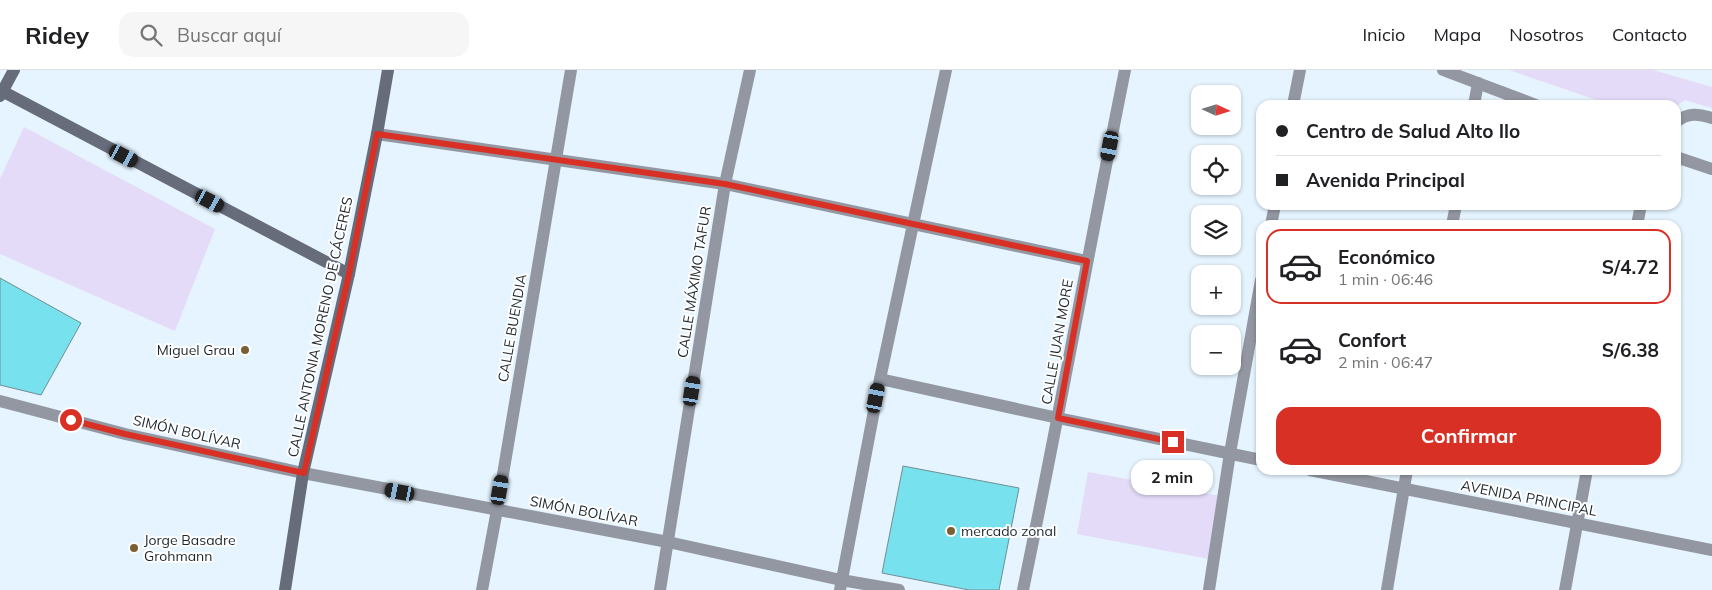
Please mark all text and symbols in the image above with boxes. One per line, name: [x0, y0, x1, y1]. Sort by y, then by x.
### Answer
search box: [119, 12, 469, 57]
text: Ridey: [25, 20, 89, 50]
icon: search: [137, 21, 165, 49]
text: Buscar aquí: [177, 23, 281, 47]
text: Inicio: [1362, 23, 1405, 46]
text: Mapa: [1433, 23, 1481, 46]
text: Nosotros: [1509, 23, 1584, 46]
text: Contacto: [1612, 23, 1687, 46]
north arrow: [1191, 85, 1241, 135]
map controls: [1191, 85, 1241, 375]
text: Centro de Salud Alto Ilo: [1306, 119, 1520, 143]
car: [1099, 130, 1120, 162]
car: [107, 142, 140, 170]
button: locate: [1191, 145, 1241, 195]
text: Avenida Principal: [1306, 168, 1465, 192]
car: [193, 187, 226, 215]
street label: CALLE ANTONIA MORENO DE CÁCERES: [284, 195, 357, 459]
street label: CALLE MÁXIMO TAFUR: [673, 204, 715, 359]
button: layers: [1191, 205, 1241, 255]
icon: car: [1278, 244, 1323, 289]
text: Económico: [1338, 245, 1435, 269]
text: S/4.72: [1602, 255, 1659, 279]
button: +: [1191, 265, 1241, 315]
text: 1 min · 06:46: [1338, 269, 1433, 289]
street label: CALLE BUENDIA: [494, 272, 530, 384]
street label: CALLE JUAN MORE: [1037, 278, 1077, 406]
button: −: [1191, 325, 1241, 375]
icon: car: [1278, 327, 1323, 372]
text: Confort: [1338, 328, 1406, 352]
text: S/6.38: [1602, 338, 1659, 362]
place label: Miguel Grau: [157, 341, 235, 359]
marker: Miguel Grau: [239, 344, 251, 356]
text: 2 min · 06:47: [1338, 352, 1433, 372]
car: [682, 375, 701, 407]
car: [865, 382, 886, 414]
button: Confirmar: [1276, 407, 1661, 465]
route start: [60, 409, 82, 431]
street label: SIMÓN BOLÍVAR: [131, 411, 243, 453]
route end: [1162, 431, 1184, 453]
callout: 2 min: [1132, 460, 1214, 494]
text: 2 min: [1151, 467, 1193, 487]
car: [490, 474, 509, 506]
street label: AVENIDA PRINCIPAL: [1460, 476, 1599, 520]
car: [383, 482, 416, 502]
street label: SIMÓN BOLÍVAR: [528, 492, 640, 530]
place label: mercado zonal: [961, 522, 1056, 540]
marker: mercado zonal: [945, 525, 957, 537]
place label: Jorge Basadre Grohmann: [144, 531, 236, 565]
marker: Jorge Basadre Grohmann: [128, 542, 140, 554]

